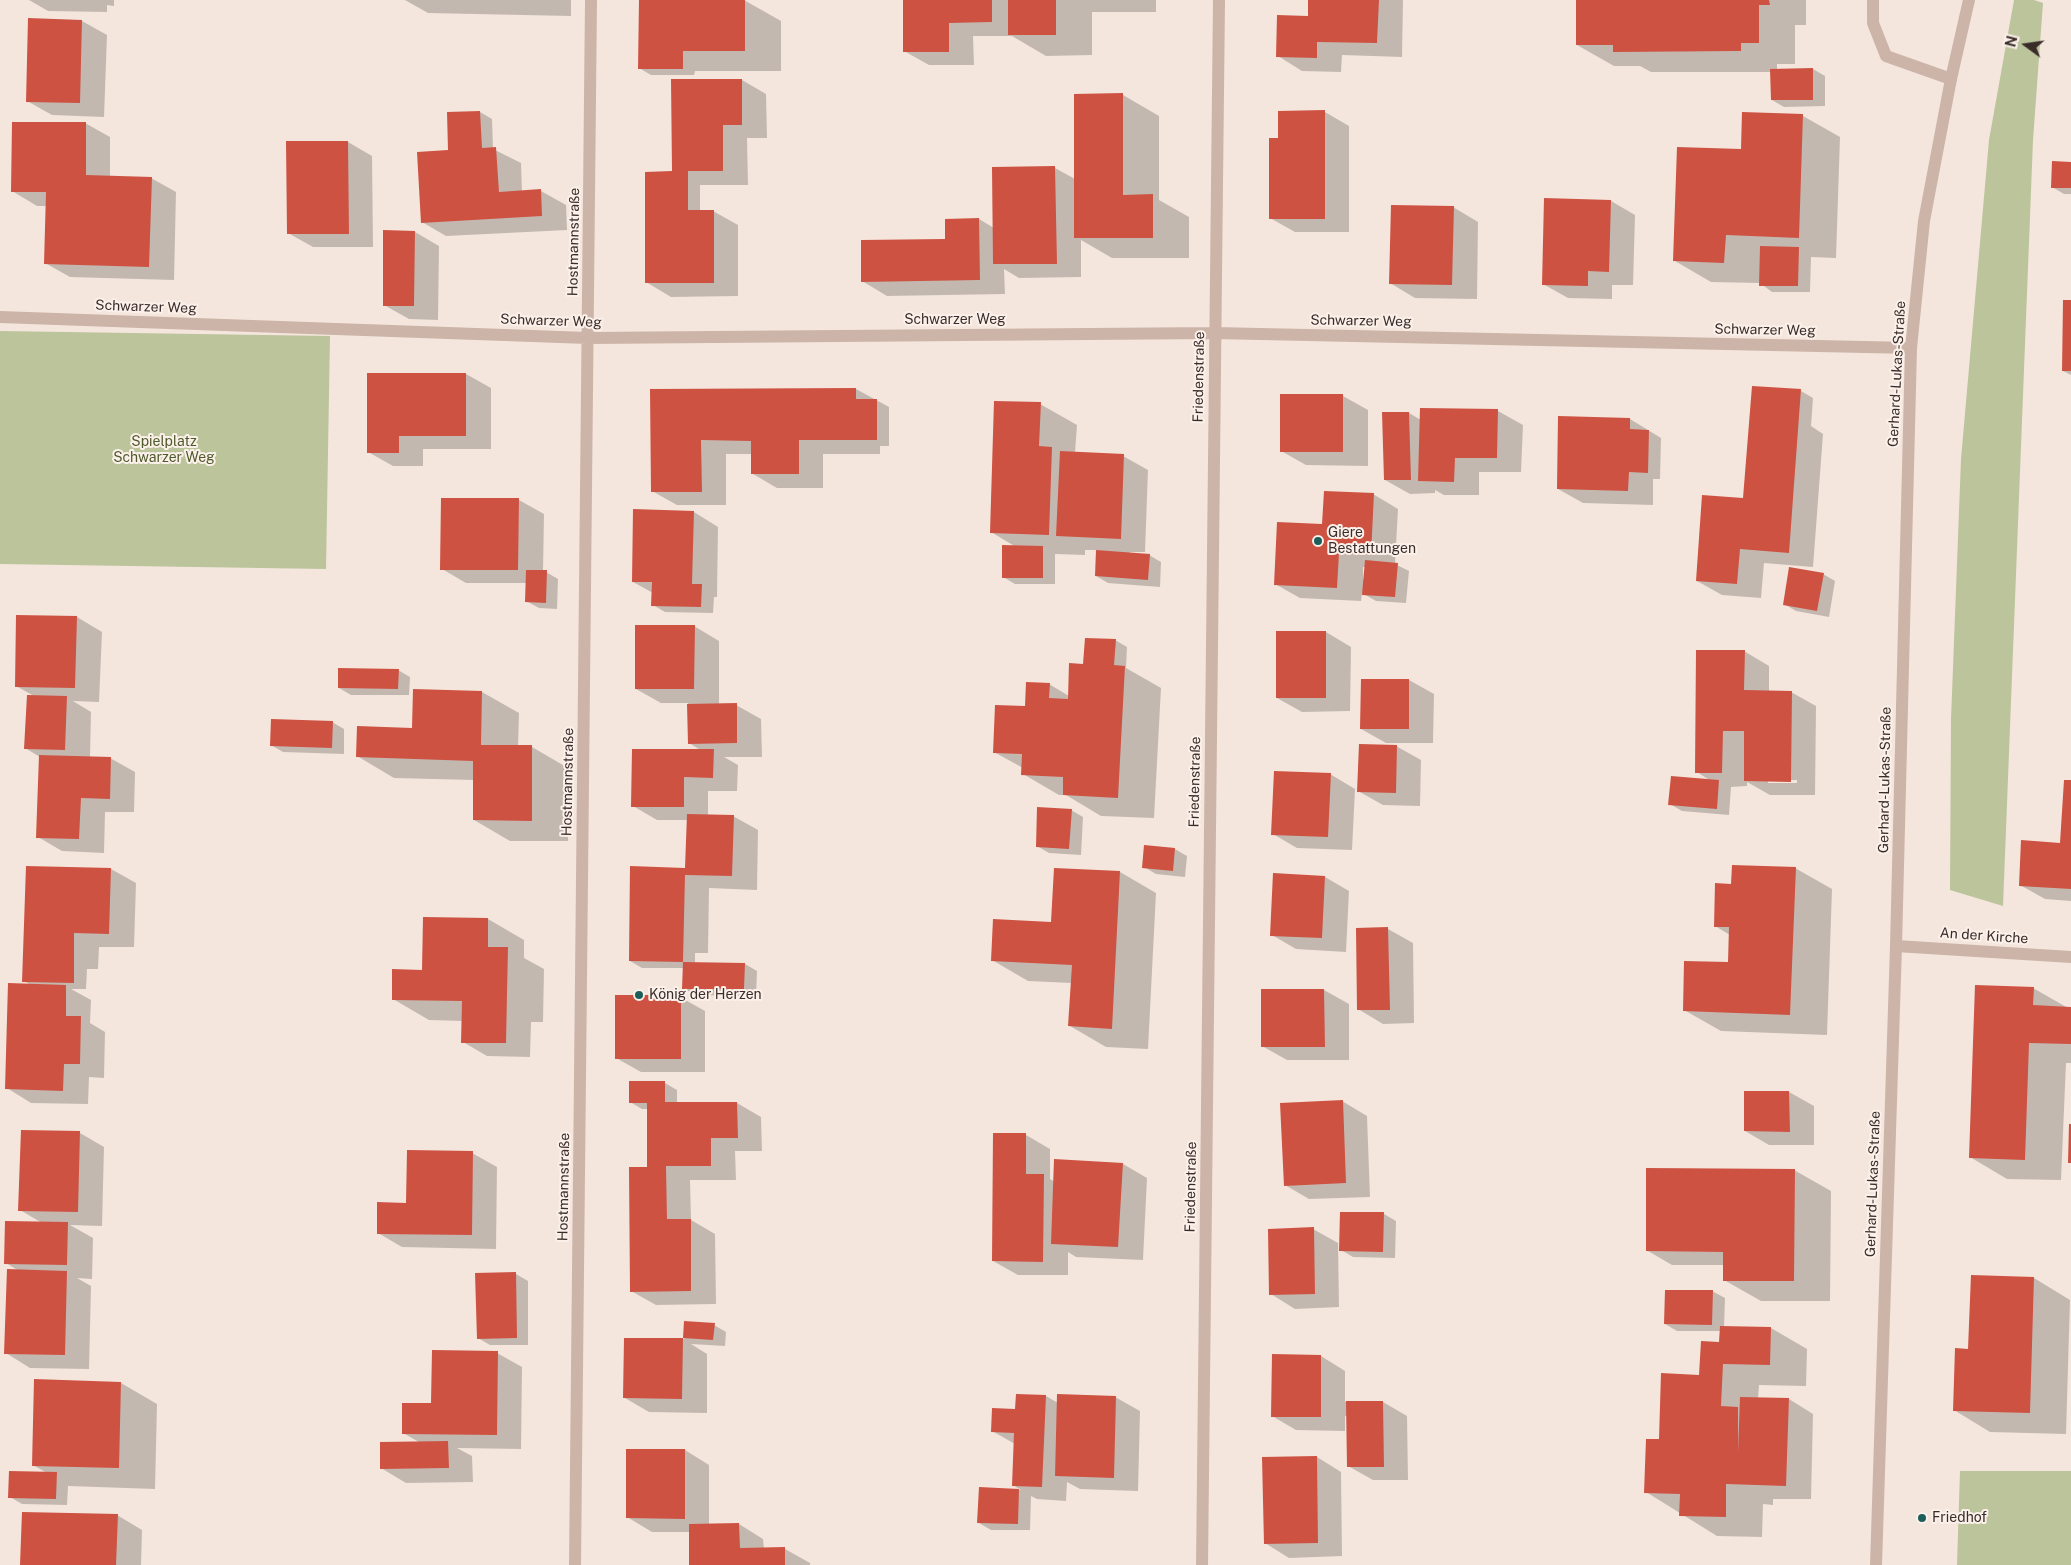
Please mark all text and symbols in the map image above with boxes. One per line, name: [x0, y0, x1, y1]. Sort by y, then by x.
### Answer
north arrow: [2001, 20, 2051, 70]
text: N: [2002, 34, 2021, 49]
street label: Hostmannstraße: [565, 188, 583, 296]
street label: Schwarzer Weg: [95, 297, 197, 317]
street label: Gerhard-Lukas-Straße: [1885, 300, 1909, 448]
street label: Schwarzer Weg: [500, 311, 602, 331]
street label: Schwarzer Weg: [904, 312, 1006, 328]
street label: Schwarzer Weg: [1310, 312, 1412, 330]
street label: Schwarzer Weg: [1714, 321, 1816, 339]
street label: Friedenstraße: [1190, 331, 1208, 423]
park label: Spielplatz Schwarzer Weg: [113, 434, 215, 467]
place label: Giere Bestattungen: [1328, 525, 1416, 558]
marker: Giere Bestattungen: [1312, 535, 1324, 547]
street label: Gerhard-Lukas-Straße: [1875, 707, 1895, 853]
street label: Hostmannstraße: [559, 728, 577, 836]
street label: Friedenstraße: [1186, 736, 1204, 828]
street label: An der Kirche: [1939, 925, 2029, 947]
place label: König der Herzen: [649, 987, 762, 1003]
marker: König der Herzen: [633, 989, 645, 1001]
street label: Gerhard-Lukas-Straße: [1862, 1111, 1884, 1257]
street label: Hostmannstraße: [555, 1133, 573, 1241]
street label: Friedenstraße: [1182, 1141, 1200, 1233]
place label: Friedhof: [1932, 1510, 1987, 1526]
marker: Friedhof: [1916, 1512, 1928, 1524]

